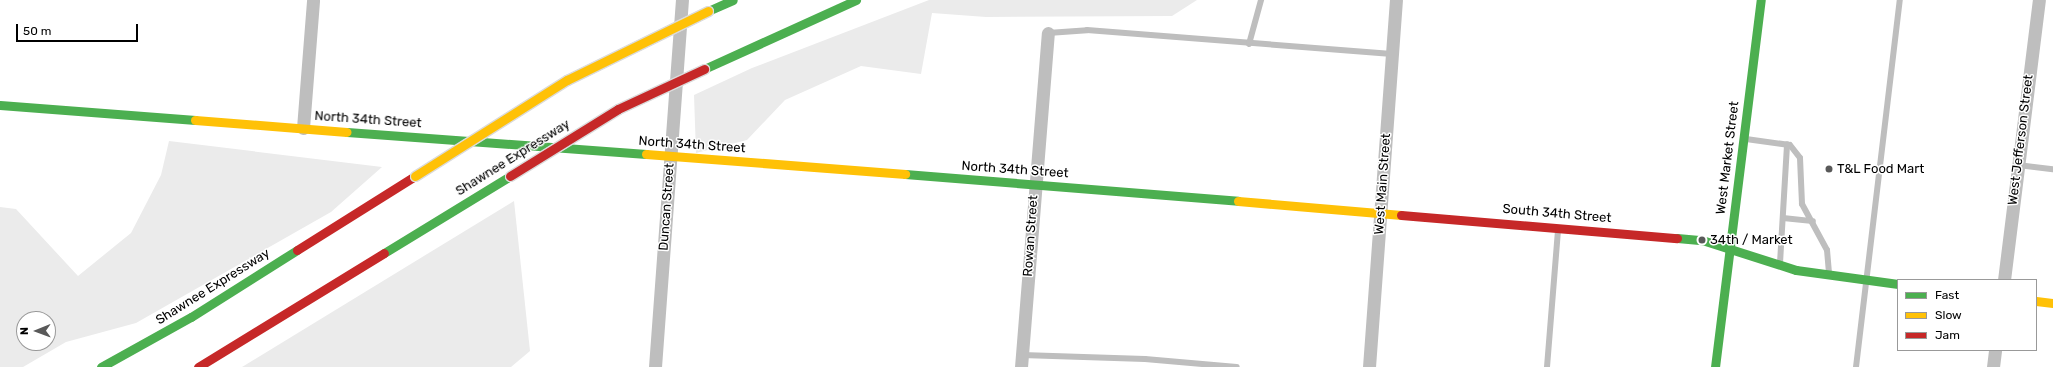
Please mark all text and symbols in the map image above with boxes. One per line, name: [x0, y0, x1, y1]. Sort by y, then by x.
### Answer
scale bar: [18, 16, 140, 42]
text: 50 m: [23, 24, 51, 38]
street label: West Jefferson Street: [2005, 74, 2037, 206]
street label: West Market Street: [1713, 100, 1743, 216]
street label: North 34th Street: [314, 108, 422, 132]
street label: Shawnee Expressway: [453, 117, 573, 199]
street label: North 34th Street: [638, 133, 746, 157]
street label: West Main Street: [1372, 133, 1394, 235]
street label: North 34th Street: [961, 158, 1069, 182]
place label: T&L Food Mart: [1837, 161, 1925, 177]
street label: Duncan Street: [656, 163, 678, 251]
marker: T&L Food Mart: [1824, 164, 1834, 174]
street label: Rowan Street: [1020, 195, 1042, 277]
street label: South 34th Street: [1502, 201, 1612, 227]
place label: 34th / Market: [1710, 232, 1793, 248]
marker: 34th / Market: [1697, 235, 1707, 245]
street label: Shawnee Expressway: [153, 246, 273, 328]
legend: [1897, 279, 2037, 351]
text: Fast: [1935, 288, 1959, 302]
text: Slow: [1935, 308, 1962, 322]
north arrow: [16, 311, 56, 351]
text: N: [18, 327, 31, 335]
text: Jam: [1935, 328, 1960, 342]

